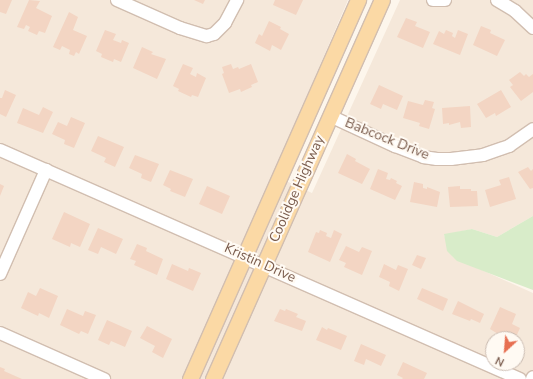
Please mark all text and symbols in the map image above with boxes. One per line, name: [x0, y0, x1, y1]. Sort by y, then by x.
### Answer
street label: Babcock Drive: [342, 114, 432, 164]
street label: Coolidge Highway: [266, 133, 328, 245]
street label: Kristin Drive: [222, 240, 298, 286]
north arrow: [485, 331, 525, 371]
text: N: [493, 353, 507, 370]

